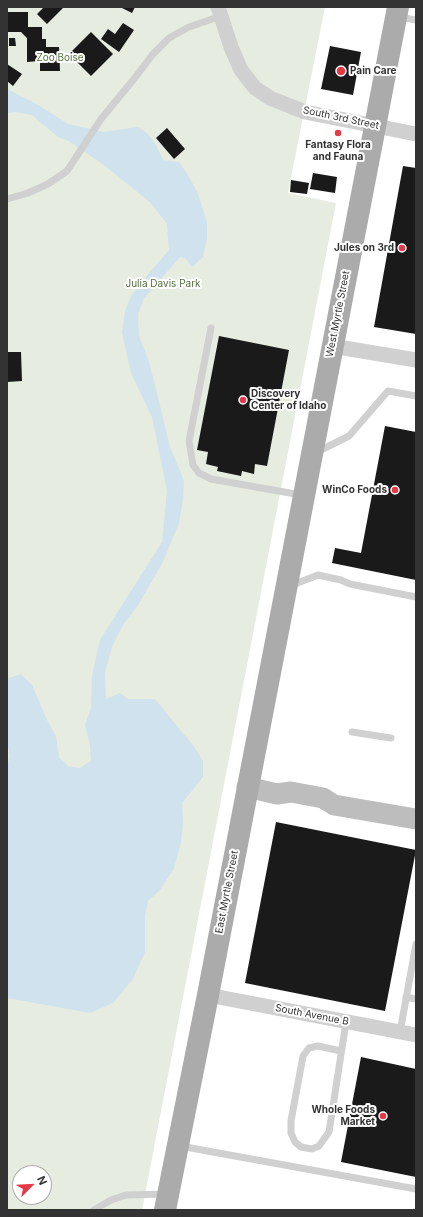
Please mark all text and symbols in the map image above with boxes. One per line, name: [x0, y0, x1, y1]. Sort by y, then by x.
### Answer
park label: Zoo Boise: [36, 52, 84, 64]
marker: Pain Care: [335, 65, 347, 77]
place label: Pain Care: [350, 65, 396, 77]
street label: South 3rd Street: [302, 104, 380, 132]
marker: Fantasy Flora and Fauna: [333, 128, 343, 138]
place label: Fantasy Flora and Fauna: [305, 139, 371, 162]
place label: Jules on 3rd: [334, 242, 394, 254]
marker: Jules on 3rd: [397, 243, 407, 253]
street label: West Myrtle Street: [324, 270, 352, 358]
park label: Julia Davis Park: [125, 278, 201, 290]
place label: Discovery Center of Idaho: [251, 388, 326, 412]
marker: Discovery Center of Idaho: [238, 395, 248, 405]
place label: WinCo Foods: [322, 484, 387, 496]
marker: WinCo Foods: [390, 485, 400, 495]
street label: East Myrtle Street: [213, 850, 241, 934]
street label: South Avenue B: [274, 1002, 350, 1028]
place label: Whole Foods Market: [311, 1104, 375, 1128]
marker: Whole Foods Market: [378, 1111, 388, 1121]
north arrow: [12, 1165, 52, 1205]
text: N: [34, 1174, 50, 1187]

